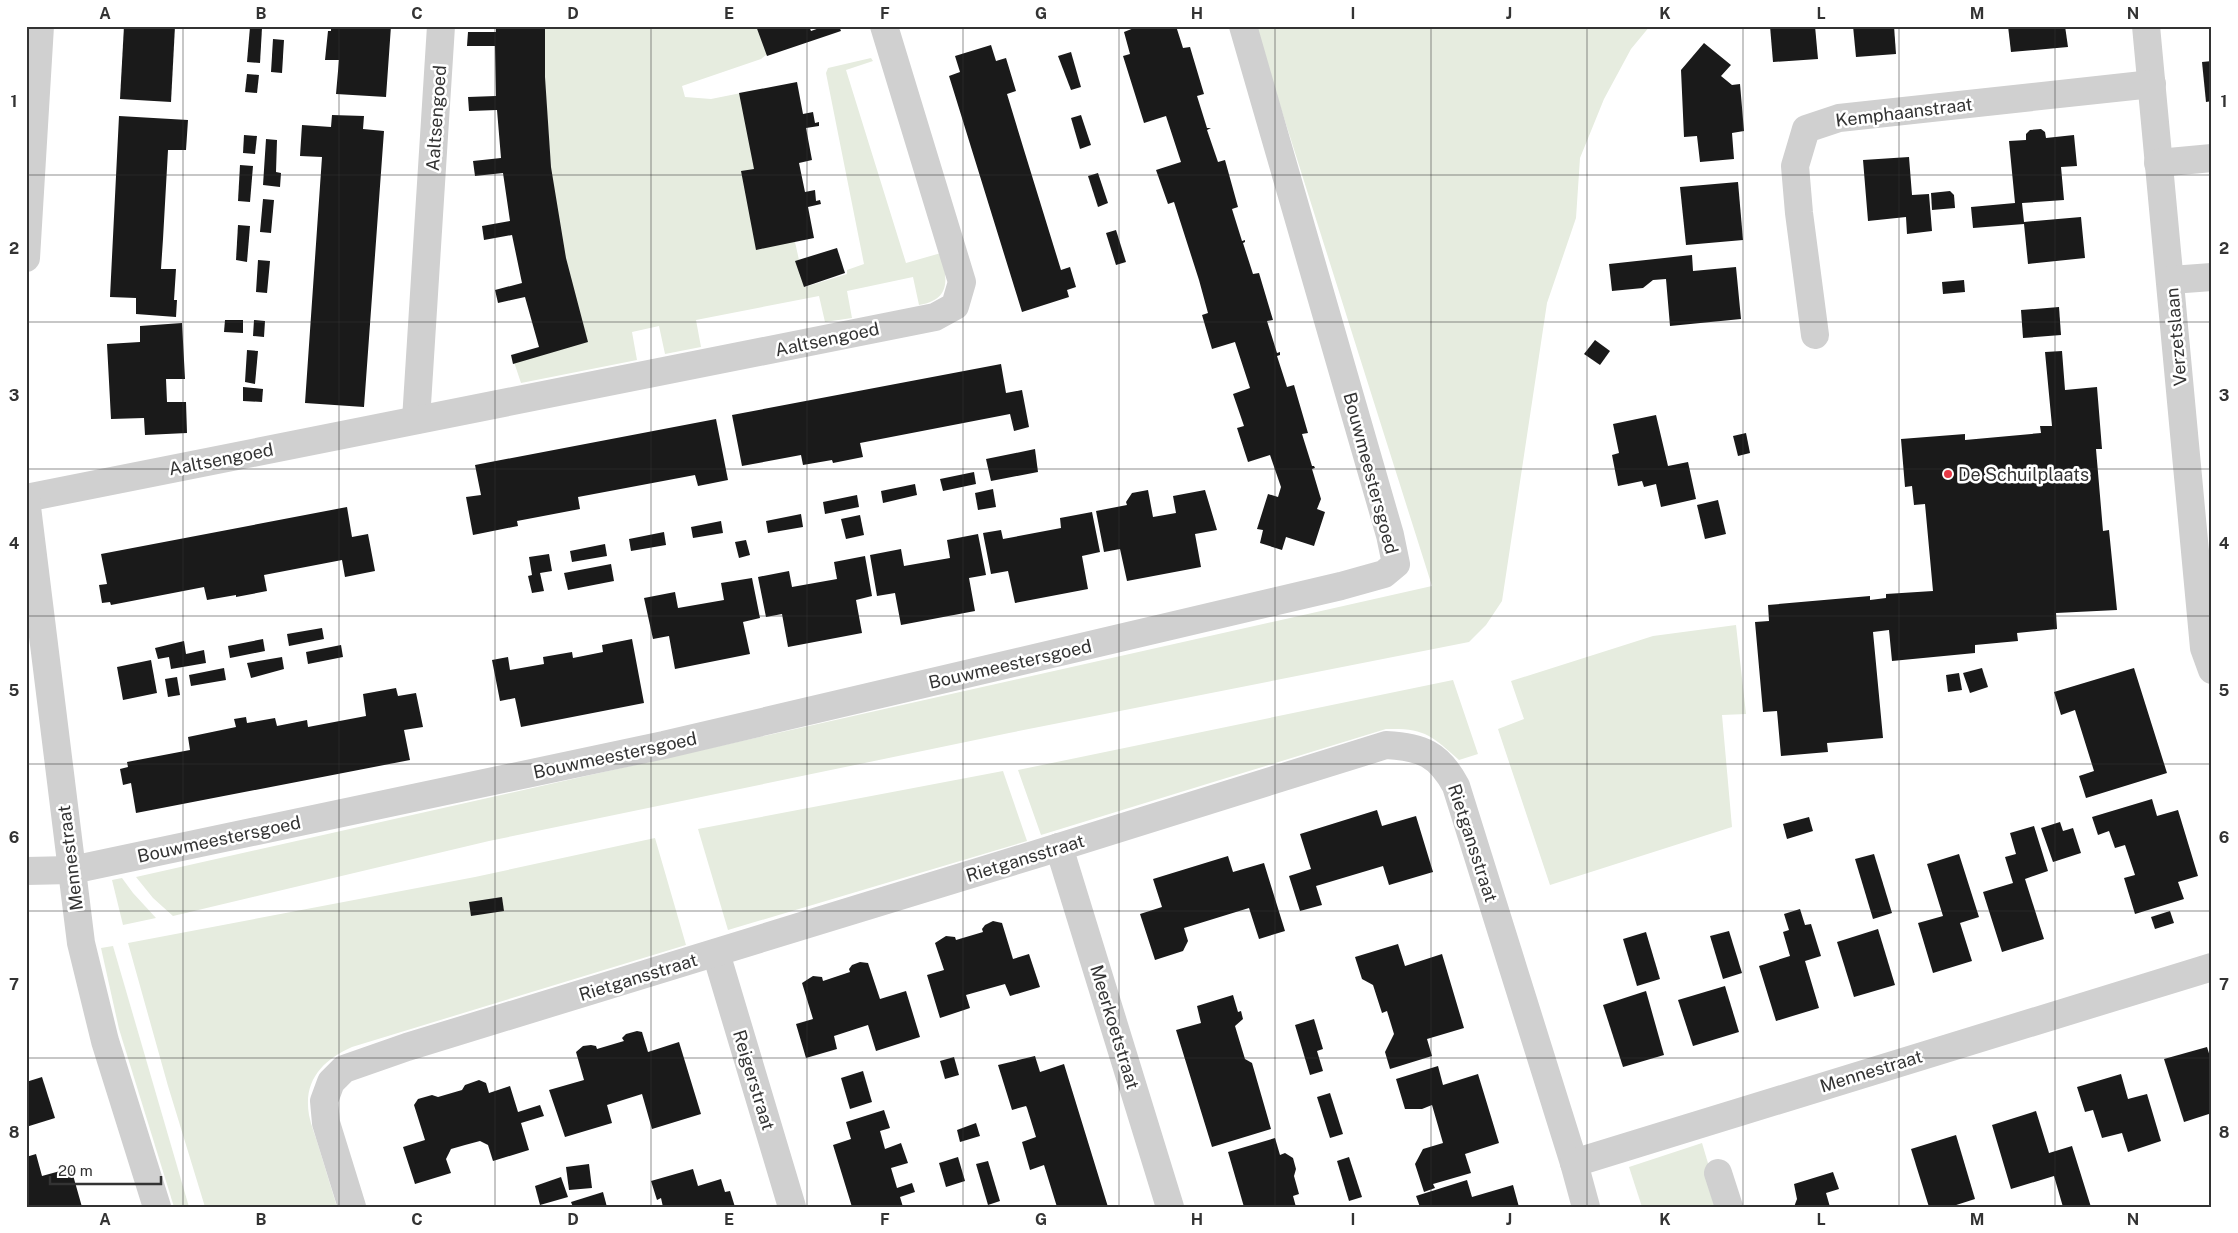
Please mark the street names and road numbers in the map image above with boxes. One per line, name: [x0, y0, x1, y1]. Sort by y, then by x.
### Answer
street label: Aaltsengoed: [422, 64, 450, 172]
street label: Kemphaanstraat: [1834, 93, 1974, 131]
street label: Verzetslaan: [2161, 287, 2191, 387]
street label: Aaltsengoed: [773, 318, 881, 360]
street label: Bouwmeestersgoed: [1339, 390, 1403, 556]
street label: Aaltsengoed: [167, 439, 275, 479]
street label: Bouwmeestersgoed: [926, 635, 1094, 693]
street label: Bouwmeestersgoed: [531, 727, 699, 783]
street label: Rietgansstraat: [1444, 781, 1502, 905]
street label: Mennestraat: [53, 804, 87, 912]
street label: Bouwmeestersgoed: [135, 811, 303, 867]
street label: Rietgansstraat: [963, 830, 1087, 886]
street label: Rietgansstraat: [576, 949, 700, 1005]
street label: Meerkoetstraat: [1086, 962, 1144, 1092]
street label: Reigerstraat: [729, 1027, 779, 1133]
street label: Mennestraat: [1817, 1045, 1925, 1097]

